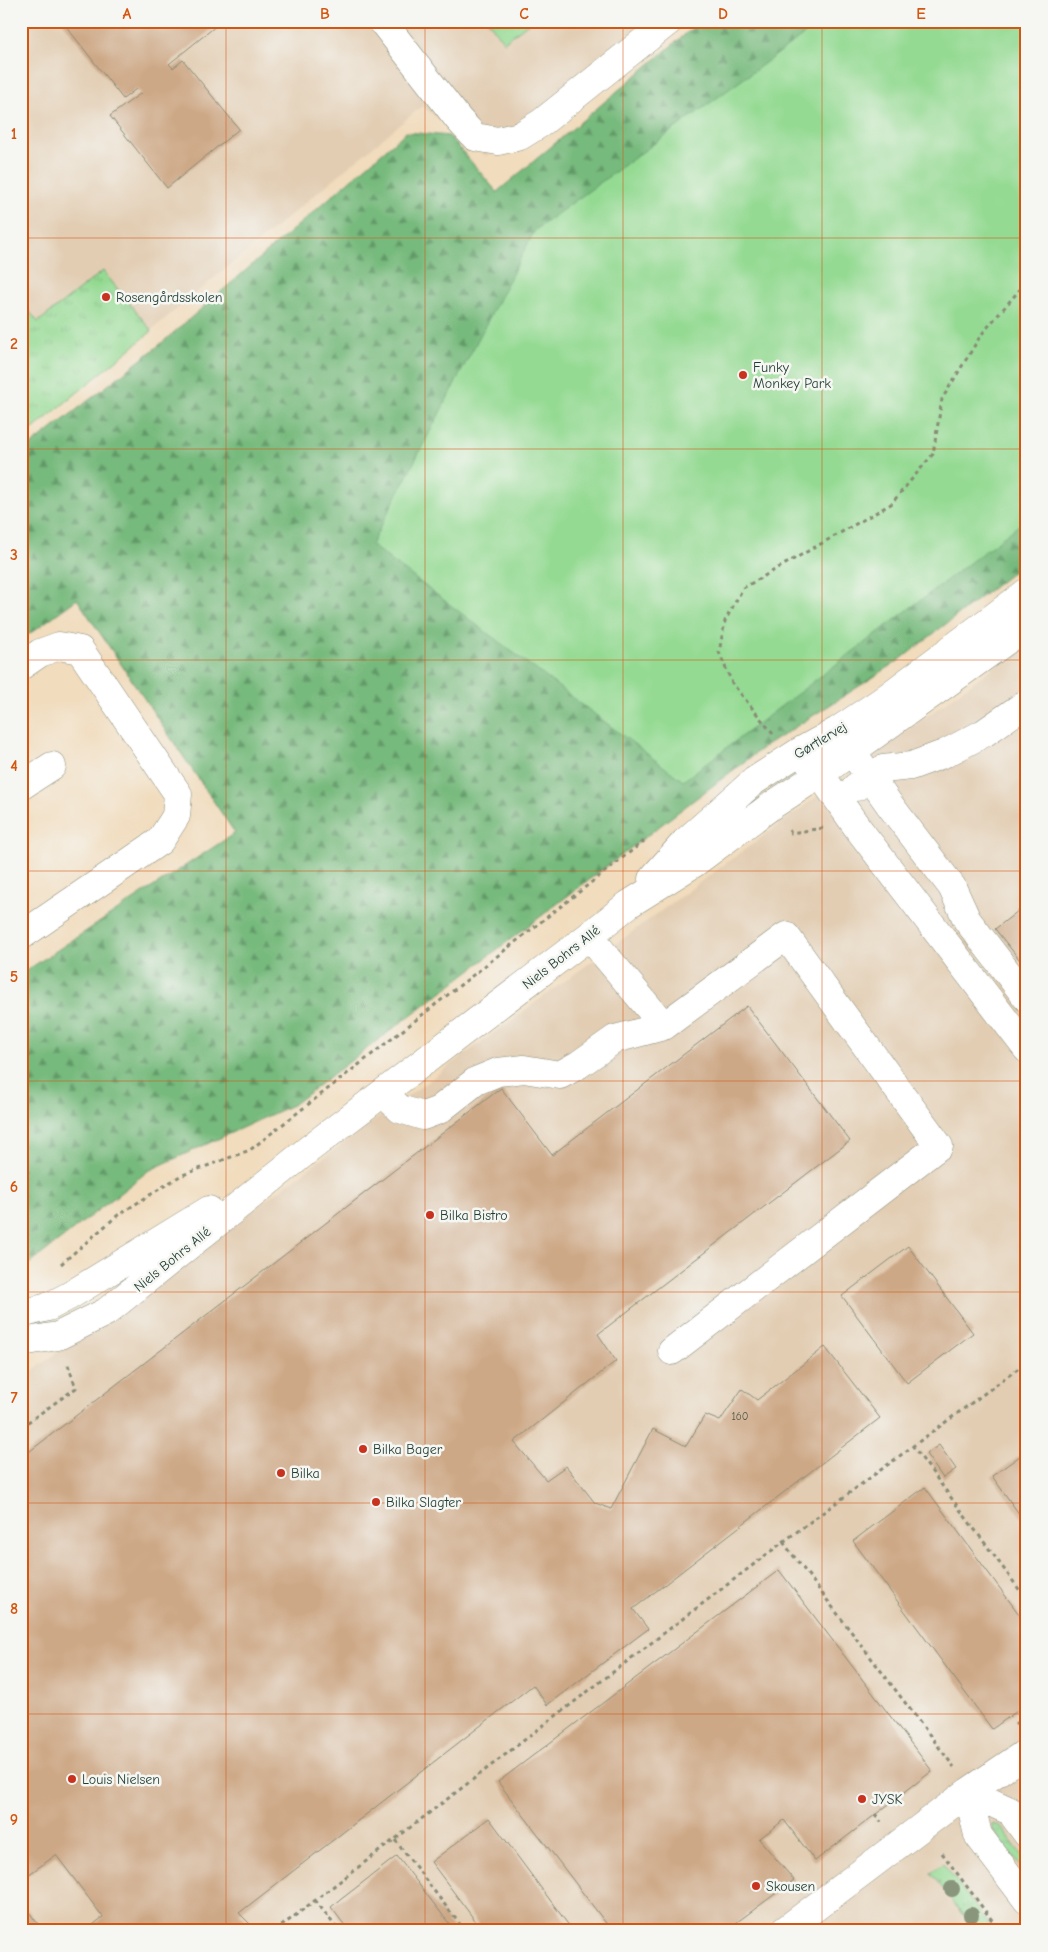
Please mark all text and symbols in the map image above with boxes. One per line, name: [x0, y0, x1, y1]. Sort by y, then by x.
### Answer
text: A: [123, 5, 132, 23]
text: B: [320, 5, 330, 23]
text: C: [519, 5, 529, 23]
text: D: [718, 5, 728, 23]
text: E: [916, 5, 926, 23]
text: 1: [11, 125, 17, 143]
place label: Rosengårdsskolen: [116, 289, 223, 306]
marker: Rosengårdsskolen: [100, 291, 112, 303]
text: 2: [10, 335, 18, 353]
place label: Funky Monkey Park: [753, 359, 831, 392]
marker: Funky Monkey Park: [737, 369, 749, 381]
text: 3: [10, 546, 18, 564]
street label: Gørtlervej: [791, 718, 850, 763]
text: 4: [10, 757, 18, 775]
street label: Niels Bohrs Allé: [519, 922, 604, 993]
text: 5: [10, 968, 18, 986]
text: 6: [10, 1178, 18, 1196]
place label: Bilka Bistro: [440, 1207, 508, 1224]
marker: Bilka Bistro: [424, 1209, 436, 1221]
street label: Niels Bohrs Allé: [130, 1223, 214, 1296]
text: 7: [10, 1389, 18, 1407]
house number: 160: [731, 1410, 749, 1423]
place label: Bilka Bager: [373, 1441, 443, 1458]
marker: Bilka Bager: [357, 1443, 369, 1455]
place label: Bilka: [291, 1465, 320, 1482]
marker: Bilka: [275, 1467, 287, 1479]
place label: Bilka Slagter: [386, 1494, 461, 1511]
marker: Bilka Slagter: [370, 1496, 382, 1508]
text: 8: [10, 1600, 18, 1618]
place label: Louis Nielsen: [82, 1771, 160, 1788]
marker: Louis Nielsen: [66, 1773, 78, 1785]
place label: JYSK: [872, 1791, 902, 1808]
marker: JYSK: [856, 1793, 868, 1805]
text: 9: [10, 1811, 18, 1829]
place label: Skousen: [766, 1878, 815, 1895]
marker: Skousen: [750, 1880, 762, 1892]

